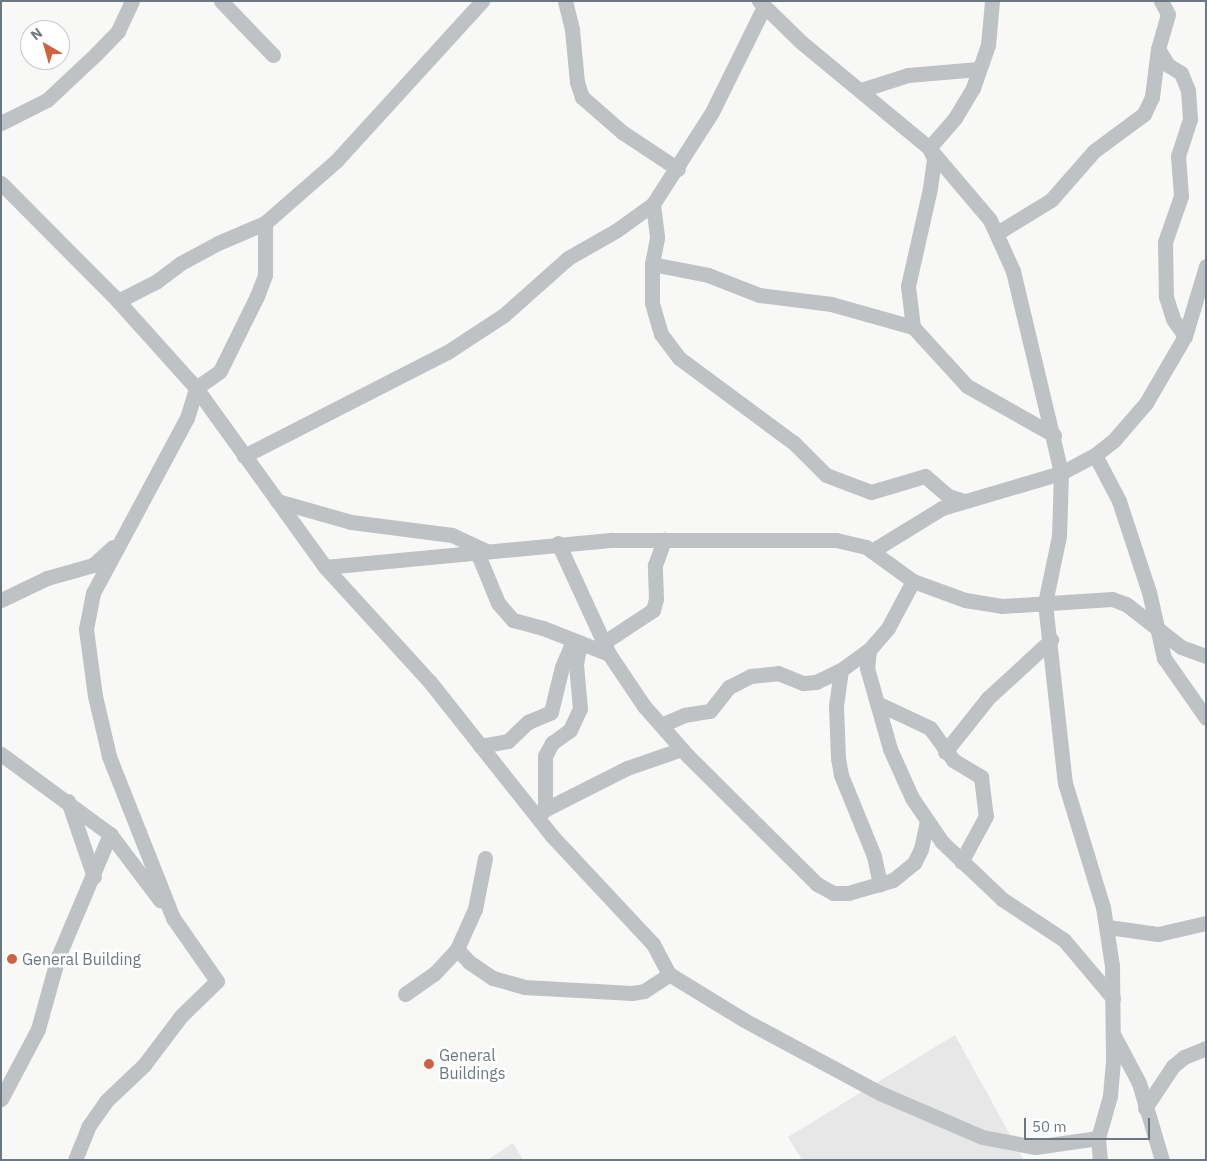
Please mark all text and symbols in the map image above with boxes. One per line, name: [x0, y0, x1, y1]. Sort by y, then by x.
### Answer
north arrow: [20, 20, 70, 70]
text: N: [27, 24, 46, 44]
place label: General Building: [22, 949, 141, 969]
marker: General Building: [6, 953, 18, 965]
place label: General Buildings: [439, 1045, 505, 1083]
marker: General Buildings: [423, 1058, 435, 1070]
scale bar: [1027, 1108, 1153, 1140]
text: 50 m: [1032, 1117, 1067, 1136]

